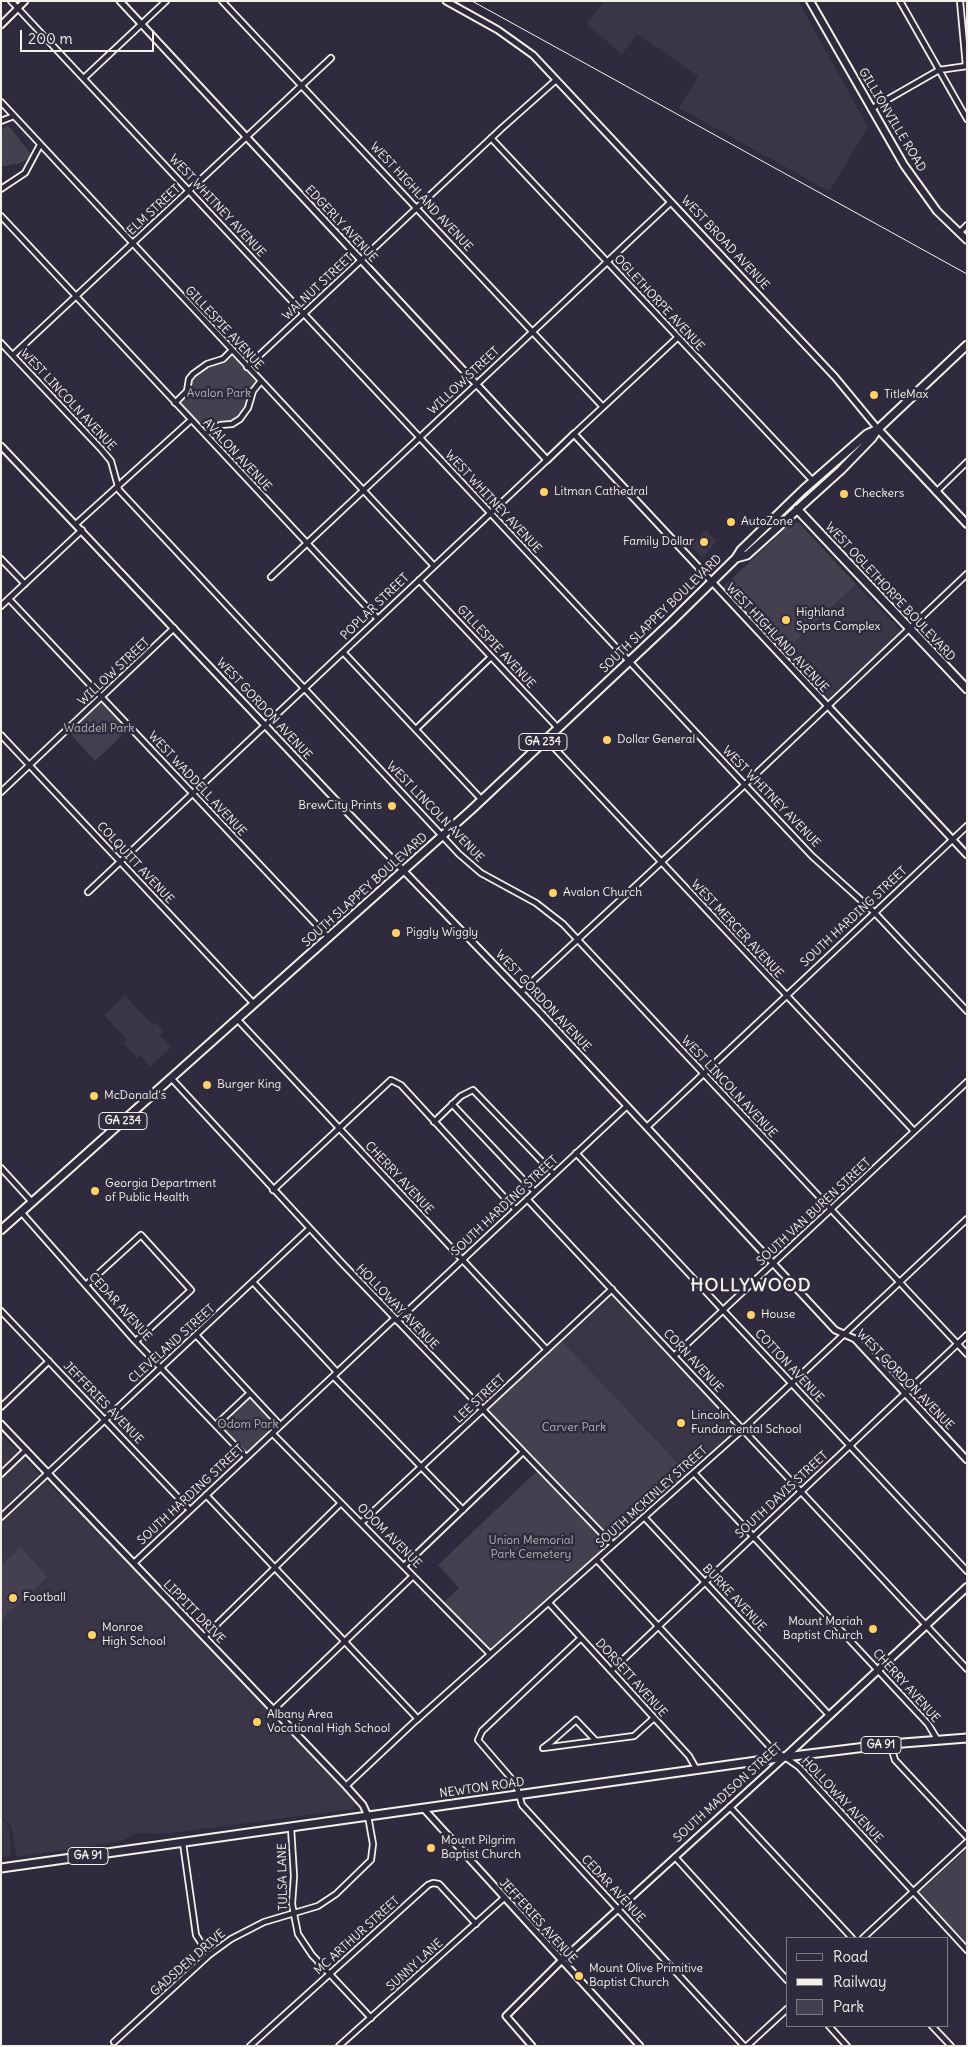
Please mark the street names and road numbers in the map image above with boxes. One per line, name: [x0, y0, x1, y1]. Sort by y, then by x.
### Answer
street label: GILLIONVILLE ROAD: [855, 66, 929, 174]
street label: WEST HIGHLAND AVENUE: [367, 139, 475, 255]
street label: WEST WHITNEY AVENUE: [166, 152, 268, 260]
street label: ELM STREET: [125, 182, 183, 238]
street label: EDGERLY AVENUE: [302, 183, 380, 265]
street label: WEST BROAD AVENUE: [678, 193, 772, 293]
street label: WALNUT STREET: [280, 251, 356, 323]
street label: OGLETHORPE AVENUE: [611, 252, 707, 354]
street label: GILLESPIE AVENUE: [182, 283, 266, 373]
street label: WILLOW STREET: [425, 344, 503, 418]
street label: WEST LINCOLN AVENUE: [17, 346, 119, 454]
street label: AVALON AVENUE: [200, 416, 274, 494]
street label: WEST WHITNEY AVENUE: [442, 448, 544, 556]
street label: WEST OGLETHORPE BOULEVARD: [822, 520, 958, 664]
street label: SOUTH SLAPPEY BOULEVARD: [597, 552, 725, 676]
street label: POPLAR STREET: [338, 571, 412, 643]
street label: WEST HIGHLAND AVENUE: [723, 580, 831, 696]
street label: GILLESPIE AVENUE: [454, 602, 538, 692]
street label: WILLOW STREET: [75, 635, 153, 709]
street label: WEST GORDON AVENUE: [213, 655, 315, 763]
street label: WEST WADDELL AVENUE: [145, 729, 249, 839]
road number: GA 234: [519, 734, 567, 750]
street label: WEST WHITNEY AVENUE: [719, 743, 823, 851]
street label: WEST LINCOLN AVENUE: [383, 759, 487, 865]
street label: COLQUITT AVENUE: [93, 819, 177, 907]
street label: SOUTH SLAPPEY BOULEVARD: [299, 830, 431, 950]
street label: SOUTH HARDING STREET: [798, 864, 910, 970]
street label: WEST MERCER AVENUE: [688, 877, 786, 981]
street label: WEST GORDON AVENUE: [492, 947, 594, 1055]
street label: WEST LINCOLN AVENUE: [678, 1033, 780, 1141]
road number: GA 234: [99, 1112, 147, 1130]
street label: CHERRY AVENUE: [362, 1139, 436, 1217]
street label: SOUTH HARDING STREET: [449, 1153, 561, 1259]
street label: SOUTH VAN BUREN STREET: [754, 1155, 874, 1269]
street label: HOLLOWAY AVENUE: [353, 1262, 441, 1352]
street label: CEDAR AVENUE: [86, 1270, 154, 1344]
street label: CLEVELAND STREET: [126, 1302, 218, 1386]
street label: CORN AVENUE: [660, 1326, 726, 1396]
street label: COTTON AVENUE: [751, 1326, 827, 1406]
street label: WEST GORDON AVENUE: [853, 1327, 957, 1433]
street label: JEFFERIES AVENUE: [60, 1359, 146, 1447]
street label: LEE STREET: [452, 1372, 508, 1426]
street label: SOUTH HARDING STREET: [135, 1442, 247, 1548]
street label: SOUTH MCKINLEY STREET: [594, 1443, 710, 1551]
street label: SOUTH DAVIS STREET: [733, 1449, 831, 1541]
street label: ODOM AVENUE: [354, 1501, 424, 1571]
street label: BURKE AVENUE: [699, 1562, 769, 1634]
street label: LIPPITT DRIVE: [160, 1577, 228, 1647]
street label: DORSETT AVENUE: [592, 1636, 670, 1720]
street label: CHERRY AVENUE: [869, 1646, 943, 1726]
road number: GA 91: [861, 1736, 901, 1754]
street label: SOUTH MADISON STREET: [671, 1741, 785, 1845]
street label: HOLLOWAY AVENUE: [798, 1754, 886, 1846]
street label: NEWTON ROAD: [439, 1775, 525, 1801]
street label: TULSA LANE: [275, 1843, 291, 1911]
road number: GA 91: [68, 1848, 108, 1864]
street label: CEDAR AVENUE: [578, 1852, 648, 1926]
street label: JEFFERIES AVENUE: [496, 1876, 580, 1966]
street label: MC ARTHUR STREET: [311, 1894, 403, 1978]
street label: GADSDEN DRIVE: [148, 1927, 228, 1999]
street label: SUNNY LANE: [384, 1936, 446, 1994]

